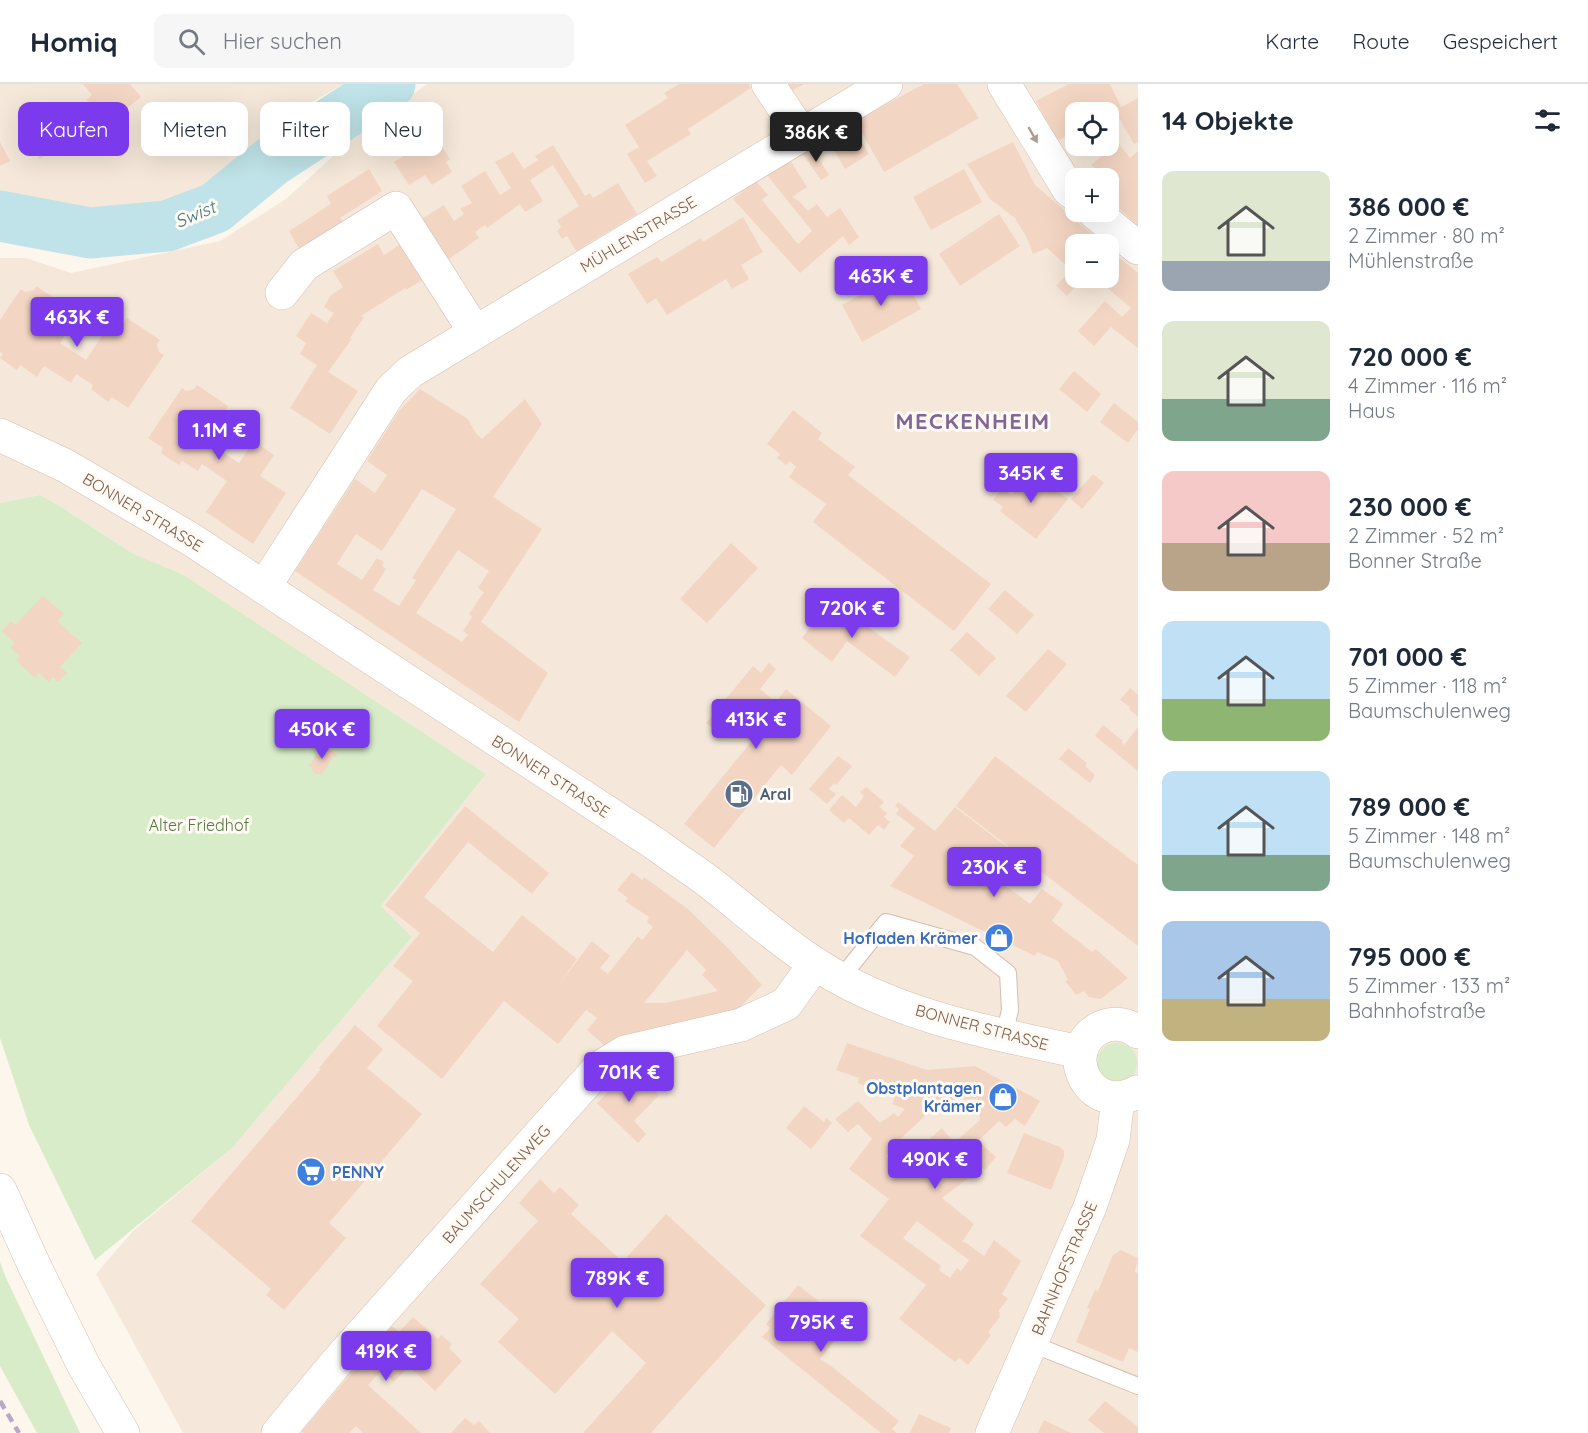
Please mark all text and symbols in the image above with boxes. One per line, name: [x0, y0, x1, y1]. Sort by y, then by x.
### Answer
search box: [154, 14, 574, 68]
text: Homiq: [30, 24, 118, 59]
icon: search: [175, 25, 208, 58]
text: Hier suchen: [223, 27, 342, 55]
text: Karte: [1265, 28, 1319, 54]
text: Route: [1352, 28, 1410, 54]
text: Gespeichert: [1443, 28, 1558, 54]
chip: Kaufen: [18, 102, 129, 156]
chip: Mieten: [141, 102, 248, 156]
chip: Filter: [260, 102, 350, 156]
chip: Neu: [362, 102, 443, 156]
map controls: [1065, 102, 1119, 288]
button: locate: [1065, 102, 1119, 156]
text: 14 Objekte: [1162, 104, 1294, 137]
icon: filters: [1531, 104, 1564, 137]
pin: 386K €: [767, 112, 865, 163]
text: 386K €: [784, 119, 848, 144]
one-way arrow: [1028, 126, 1038, 143]
button: +: [1065, 168, 1119, 222]
text: 386 000 €: [1348, 190, 1469, 223]
street label: MÜHLENSTRASSE: [576, 191, 700, 277]
water label: Swist: [171, 194, 221, 233]
icon: home: [1210, 195, 1282, 267]
text: 2 Zimmer · 80 m²: [1348, 223, 1505, 248]
button: −: [1065, 234, 1119, 288]
text: Mühlenstraße: [1348, 248, 1474, 273]
pin: 463K €: [832, 256, 930, 307]
text: 463K €: [849, 263, 913, 288]
pin: 463K €: [28, 297, 126, 348]
text: 463K €: [45, 304, 109, 329]
text: 720 000 €: [1348, 340, 1472, 373]
icon: home: [1210, 345, 1282, 417]
text: 4 Zimmer · 116 m²: [1348, 373, 1507, 398]
text: Haus: [1348, 398, 1395, 423]
district label: MECKENHEIM: [895, 407, 1051, 435]
pin: 1.1M €: [170, 410, 268, 461]
text: 1.1M €: [192, 417, 246, 442]
pin: 345K €: [982, 453, 1080, 504]
text: 345K €: [998, 460, 1064, 485]
street label: BONNER STRASSE: [79, 468, 207, 556]
text: 230 000 €: [1348, 490, 1471, 523]
icon: home: [1210, 495, 1282, 567]
text: 2 Zimmer · 52 m²: [1348, 523, 1504, 548]
text: Bonner Straße: [1348, 548, 1482, 573]
pin: 720K €: [803, 588, 901, 639]
text: 720K €: [819, 595, 885, 620]
text: 701 000 €: [1348, 640, 1467, 673]
icon: home: [1210, 645, 1282, 717]
text: 5 Zimmer · 118 m²: [1348, 673, 1507, 698]
text: Baumschulenweg: [1348, 698, 1511, 723]
pin: 413K €: [707, 699, 805, 750]
text: 413K €: [726, 706, 786, 731]
pin: 450K €: [273, 709, 371, 760]
text: 450K €: [289, 716, 355, 741]
street label: BONNER STRASSE: [488, 730, 614, 822]
fuel station icon: Aral: [723, 778, 755, 810]
place label: Aral: [760, 784, 791, 804]
text: 789 000 €: [1348, 790, 1470, 823]
icon: home: [1210, 795, 1282, 867]
park label: Alter Friedhof: [149, 815, 250, 835]
text: 5 Zimmer · 148 m²: [1348, 823, 1510, 848]
pin: 230K €: [945, 847, 1043, 898]
text: Baumschulenweg: [1348, 848, 1511, 873]
text: 230K €: [961, 854, 1027, 879]
shop icon: Hofladen Krämer: [983, 922, 1015, 954]
place label: Hofladen Krämer: [843, 928, 978, 948]
text: 795 000 €: [1348, 940, 1471, 973]
icon: home: [1210, 945, 1282, 1017]
text: 5 Zimmer · 133 m²: [1348, 973, 1510, 998]
text: Bahnhofstraße: [1348, 998, 1486, 1023]
street label: BONNER STRASSE: [913, 1000, 1051, 1054]
pin: 701K €: [580, 1052, 678, 1103]
text: 701K €: [598, 1059, 660, 1084]
place label: Obstplantagen Krämer: [866, 1078, 982, 1116]
shop icon: Obstplantagen Krämer: [987, 1081, 1019, 1113]
street label: BAUMSCHULENWEG: [438, 1121, 554, 1247]
pin: 490K €: [886, 1139, 984, 1190]
text: 490K €: [902, 1146, 968, 1171]
supermarket icon: PENNY: [295, 1156, 327, 1188]
place label: PENNY: [332, 1162, 384, 1182]
street label: BAHNHOFSTRASSE: [1027, 1198, 1101, 1338]
pin: 789K €: [568, 1258, 666, 1309]
text: 789K €: [585, 1265, 649, 1290]
pin: 795K €: [772, 1302, 870, 1353]
text: 795K €: [788, 1309, 854, 1334]
pin: 419K €: [337, 1331, 435, 1382]
text: 419K €: [355, 1338, 417, 1363]

